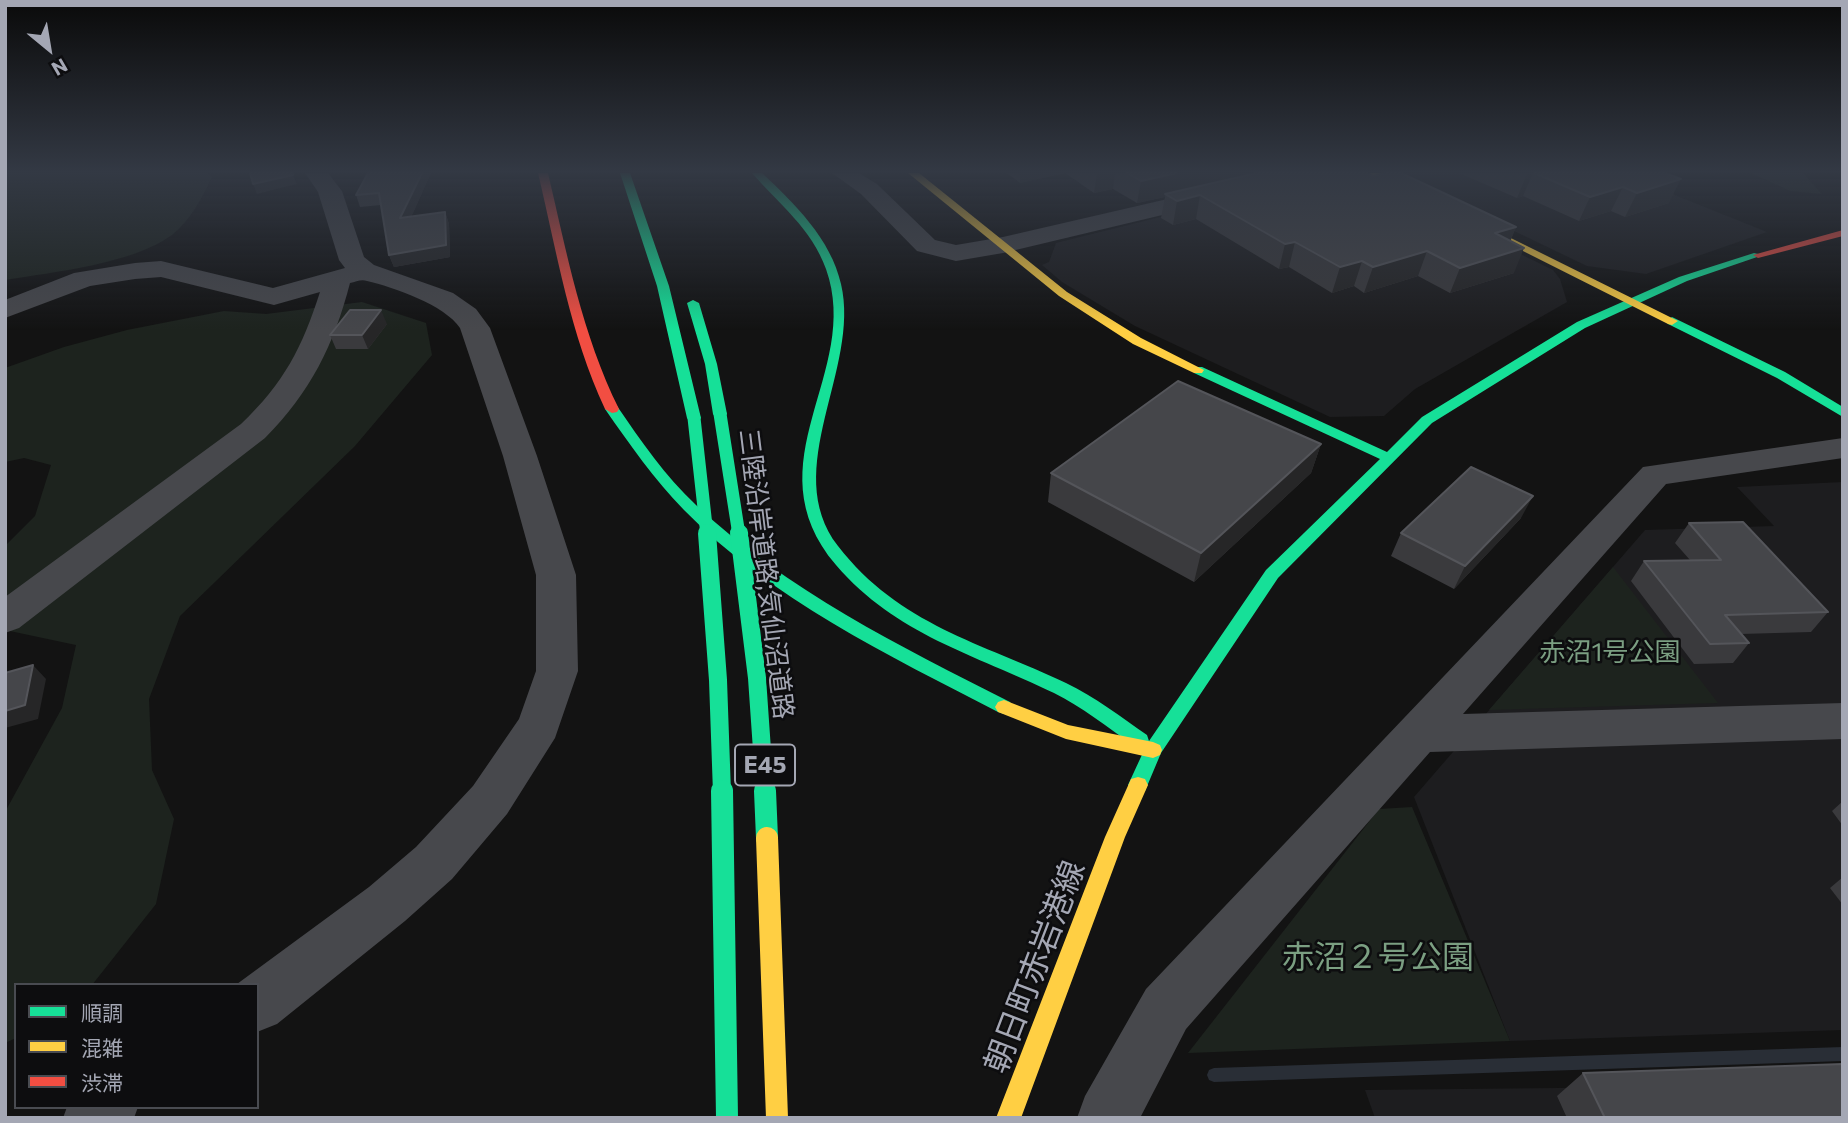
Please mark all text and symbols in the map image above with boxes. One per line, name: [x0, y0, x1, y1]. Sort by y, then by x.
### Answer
north arrow: [14, 14, 84, 84]
text: N: [48, 54, 72, 81]
street label: 三陸沿岸道路;気仙沼道路: [733, 427, 799, 721]
park label: 赤沼1号公園: [1539, 636, 1681, 668]
road number: E45: [735, 744, 795, 786]
street label: 朝日町赤岩港線: [977, 856, 1093, 1078]
park label: 赤沼２号公園: [1282, 938, 1474, 976]
legend: [14, 983, 259, 1109]
text: 順調: [81, 1000, 123, 1025]
text: 混雑: [81, 1035, 123, 1060]
text: 渋滞: [81, 1070, 123, 1095]

